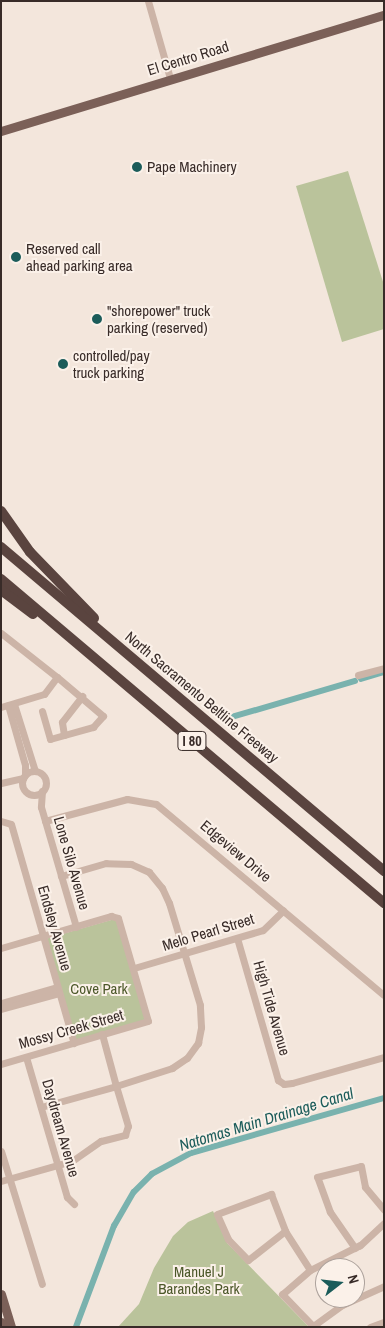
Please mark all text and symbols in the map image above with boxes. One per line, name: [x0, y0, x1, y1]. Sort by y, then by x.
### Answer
street label: El Centro Road: [145, 37, 231, 79]
place label: Pape Machinery: [147, 158, 237, 176]
marker: Pape Machinery: [131, 161, 143, 173]
place label: Reserved call ahead parking area: [26, 239, 133, 274]
marker: Reserved call ahead parking area: [10, 251, 22, 263]
place label: "shorepower" truck parking (reserved): [107, 301, 210, 336]
marker: "shorepower" truck parking (reserved): [91, 313, 103, 325]
place label: controlled/pay truck parking: [73, 346, 150, 381]
marker: controlled/pay truck parking: [57, 358, 69, 370]
street label: North Sacramento Beltline Freeway: [122, 627, 282, 767]
road number: I 80: [177, 729, 207, 752]
street label: Lone Silo Avenue: [50, 814, 94, 912]
street label: Edgeview Drive: [197, 816, 275, 886]
street label: Endsley Avenue: [34, 883, 76, 973]
street label: Melo Pearl Street: [160, 910, 256, 954]
street label: High Tide Avenue: [250, 958, 294, 1058]
park label: Cove Park: [70, 980, 128, 998]
street label: Mossy Creek Street: [17, 1005, 125, 1053]
street label: Daydream Avenue: [38, 1077, 84, 1179]
water label: Natomas Main Drainage Canal: [177, 1083, 355, 1155]
north arrow: [315, 1258, 365, 1308]
park label: Manuel J Barandes Park: [158, 1262, 240, 1297]
text: N: [344, 1273, 363, 1286]

